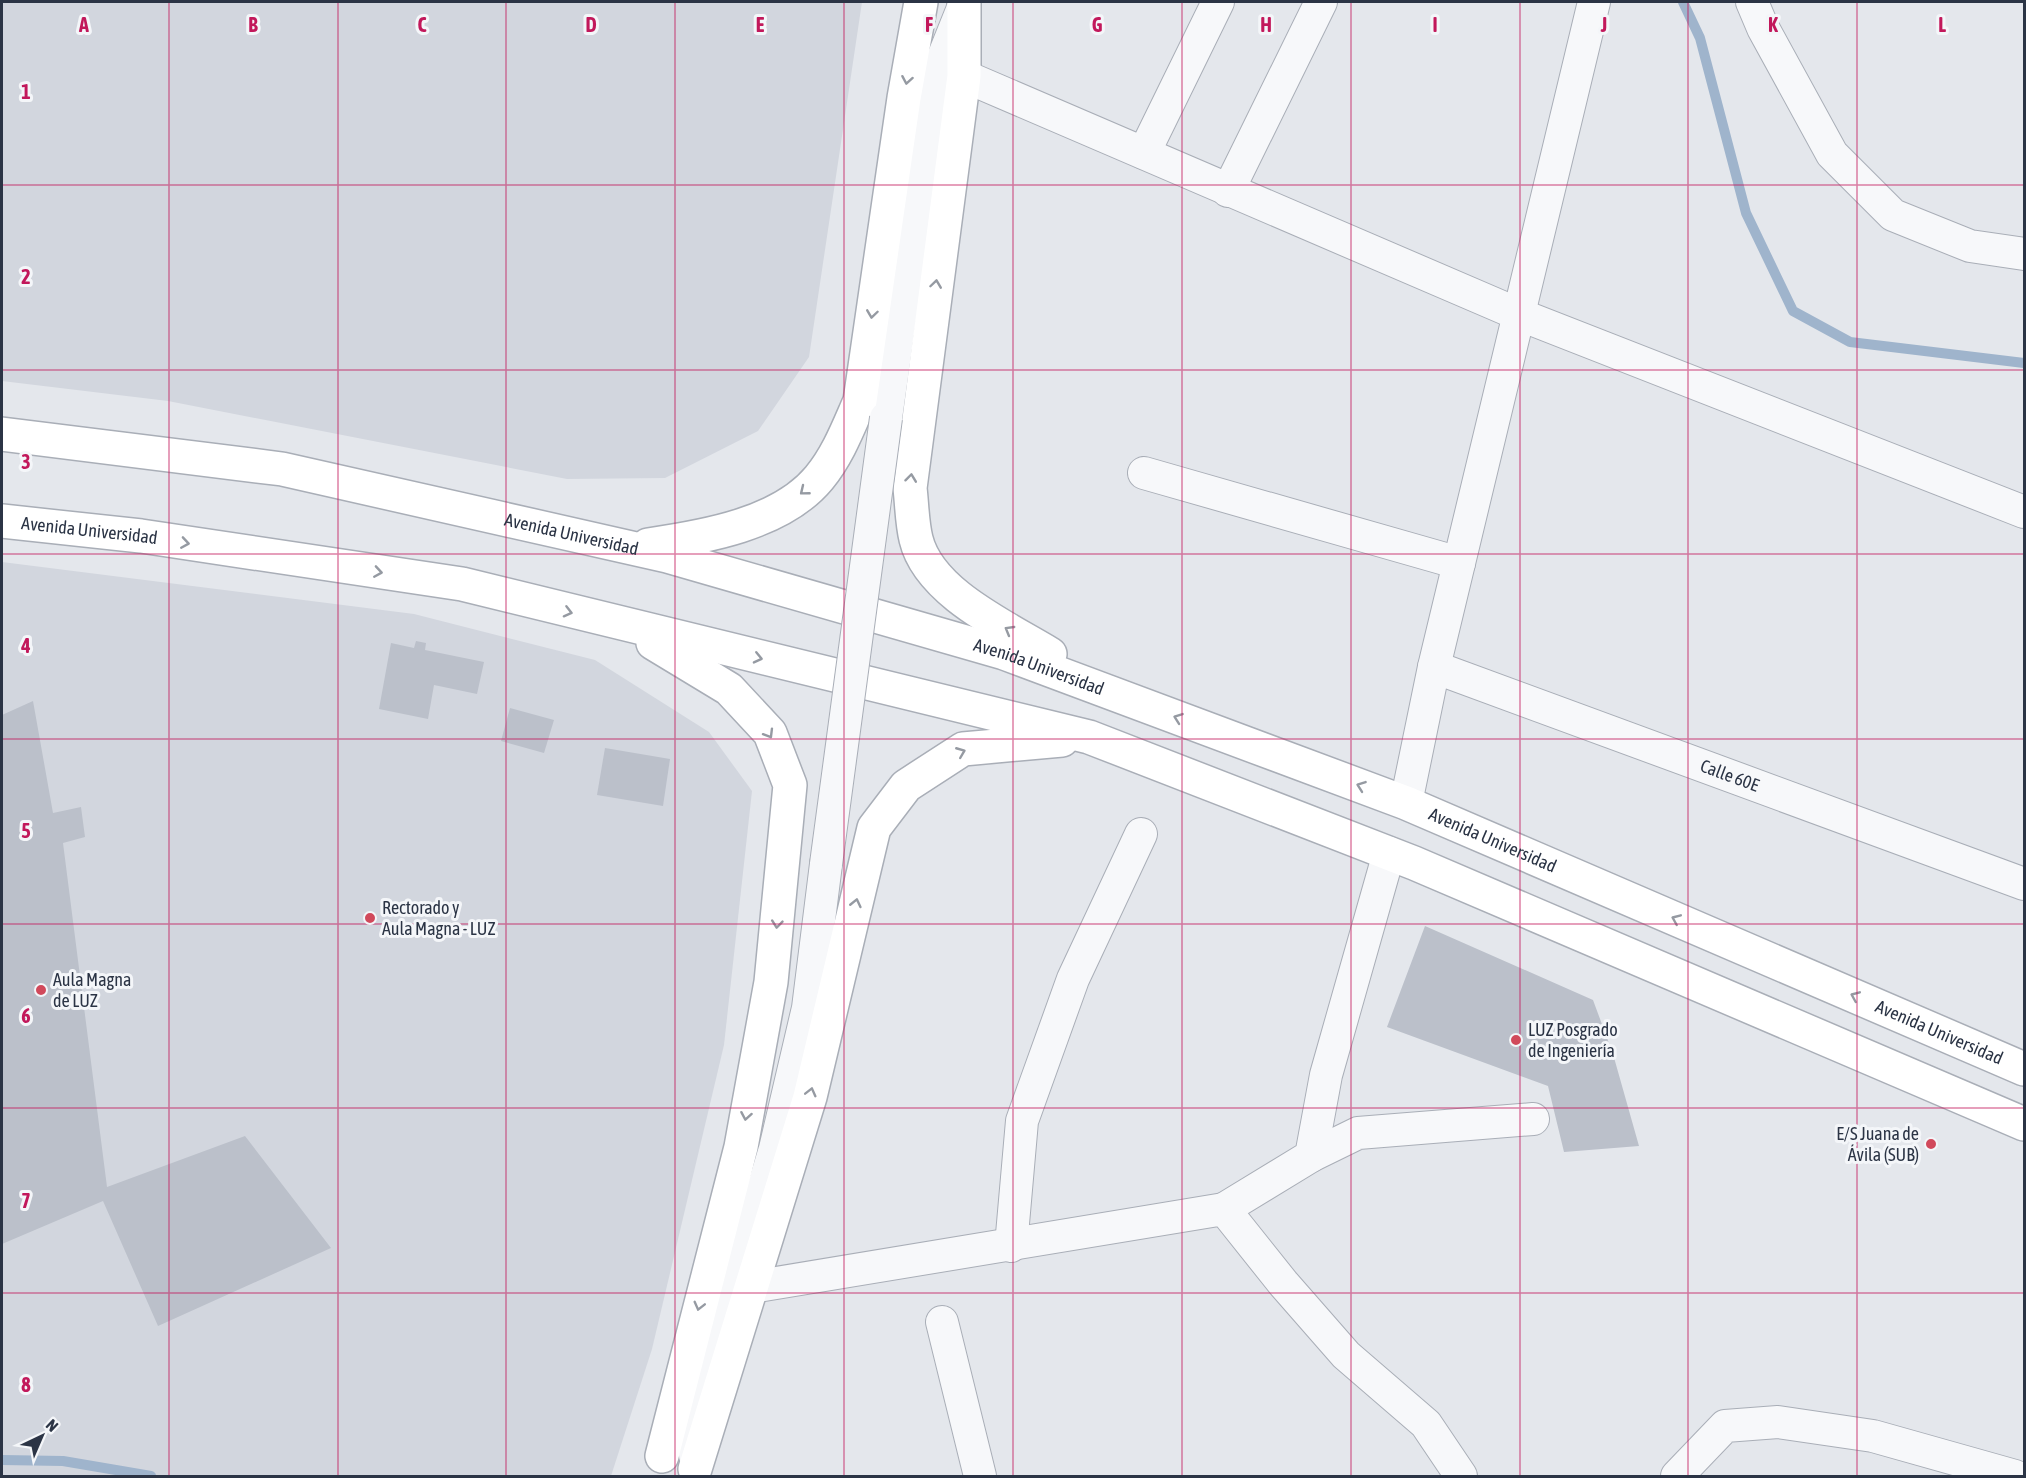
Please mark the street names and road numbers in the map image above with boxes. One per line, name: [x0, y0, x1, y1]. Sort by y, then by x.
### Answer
street label: Avenida Universidad: [503, 509, 641, 559]
street label: Avenida Universidad: [20, 512, 159, 548]
street label: Avenida Universidad: [971, 634, 1107, 699]
street label: Calle 60E: [1698, 755, 1762, 796]
street label: Avenida Universidad: [1426, 803, 1560, 877]
street label: Avenida Universidad: [1872, 995, 2006, 1069]

